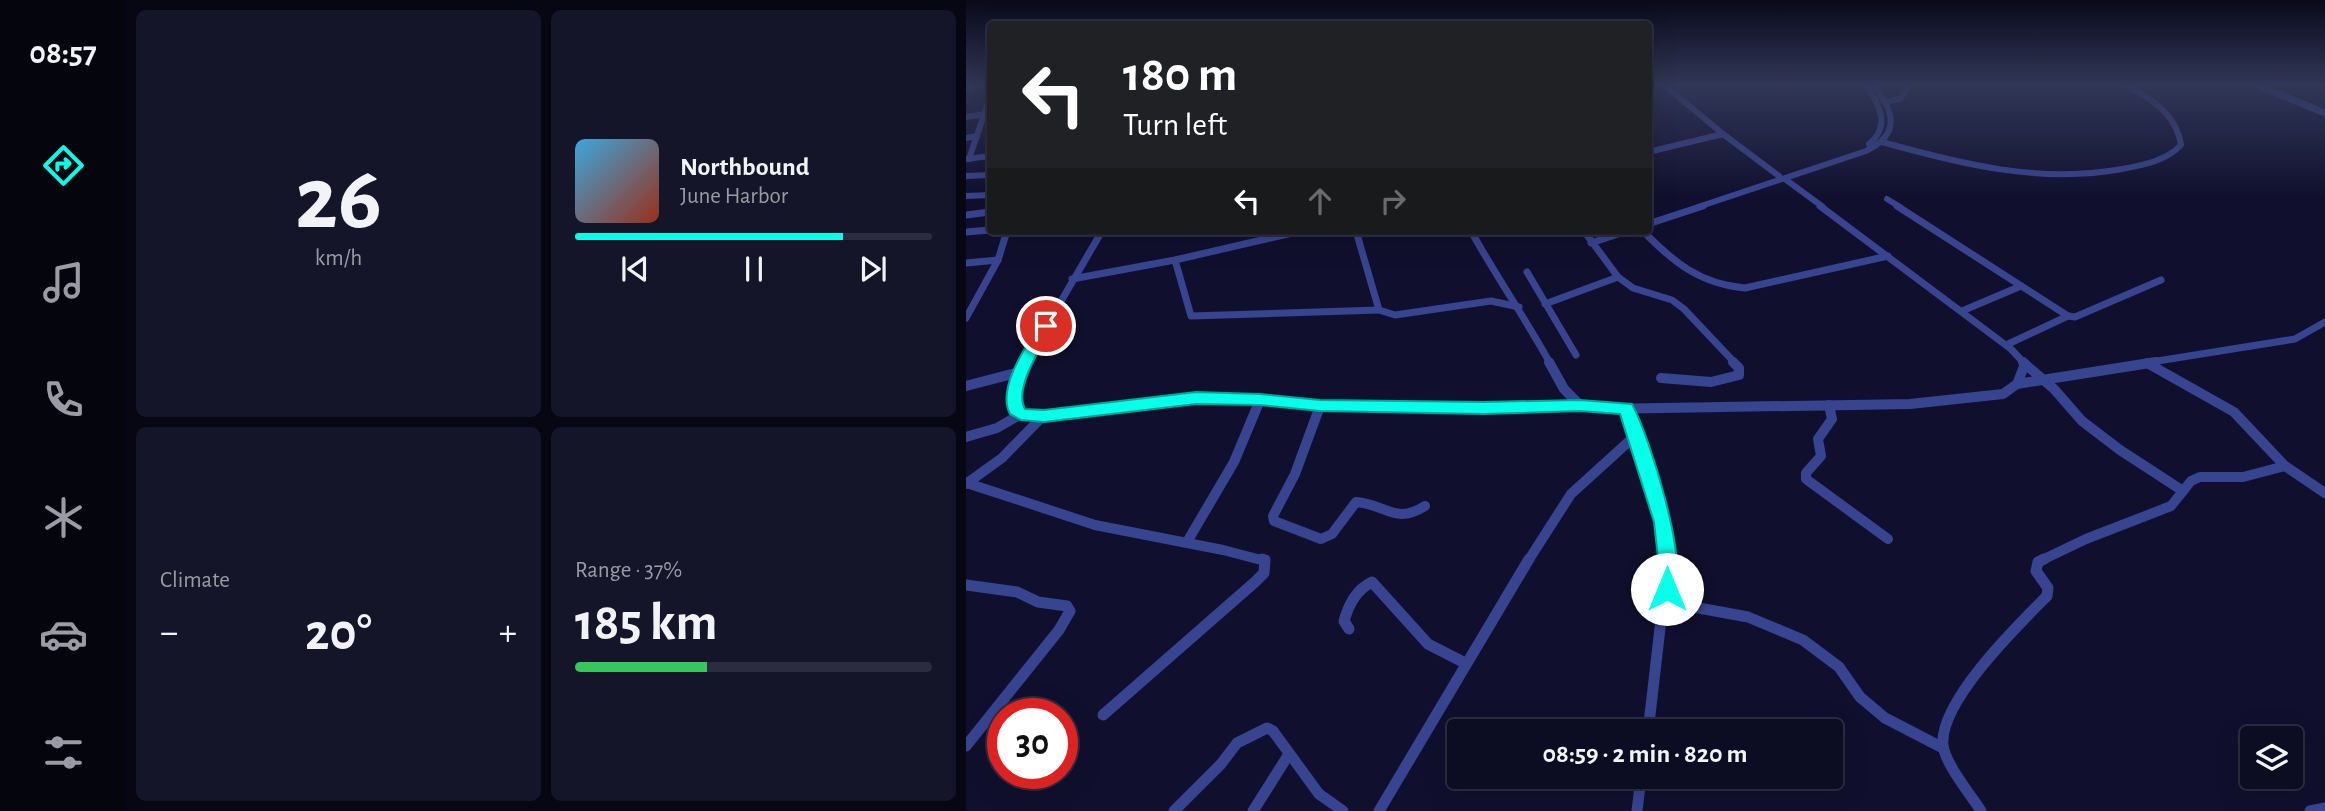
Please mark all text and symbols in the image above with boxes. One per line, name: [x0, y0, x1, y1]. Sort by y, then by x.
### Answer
text: 08:57: [29, 37, 97, 69]
icon: left: [1008, 49, 1099, 140]
text: 180 m: [1123, 51, 1237, 100]
text: Turn left: [1123, 109, 1227, 141]
icon: directions: [39, 141, 88, 190]
text: 26: [295, 154, 382, 245]
text: Northbound: [680, 154, 809, 180]
icon: left: [1228, 182, 1266, 220]
icon: ahead: [1301, 182, 1339, 220]
icon: right: [1374, 182, 1412, 220]
text: June Harbor: [680, 185, 788, 208]
text: km/h: [315, 247, 362, 270]
icon: previous: [616, 250, 654, 288]
icon: pause: [735, 250, 773, 288]
icon: next: [854, 250, 892, 288]
icon: music: [39, 258, 88, 307]
pin: [1016, 296, 1076, 356]
icon: arrive: [1027, 307, 1065, 345]
icon: phone: [39, 375, 88, 424]
icon: climate: [39, 493, 88, 542]
position arrow: [1630, 552, 1704, 626]
text: Range · 37%: [575, 559, 682, 582]
text: Climate: [160, 569, 230, 592]
text: 185 km: [575, 597, 717, 649]
text: 20°: [305, 607, 372, 659]
icon: car: [39, 610, 88, 659]
text: −: [160, 614, 178, 652]
text: +: [499, 614, 517, 652]
speed limit sign: 30: [987, 698, 1078, 789]
map controls: [2240, 726, 2303, 789]
button: layers: [2240, 726, 2303, 789]
icon: filters: [39, 728, 88, 777]
text: 08:59 · 2 min · 820 m: [1543, 741, 1747, 767]

